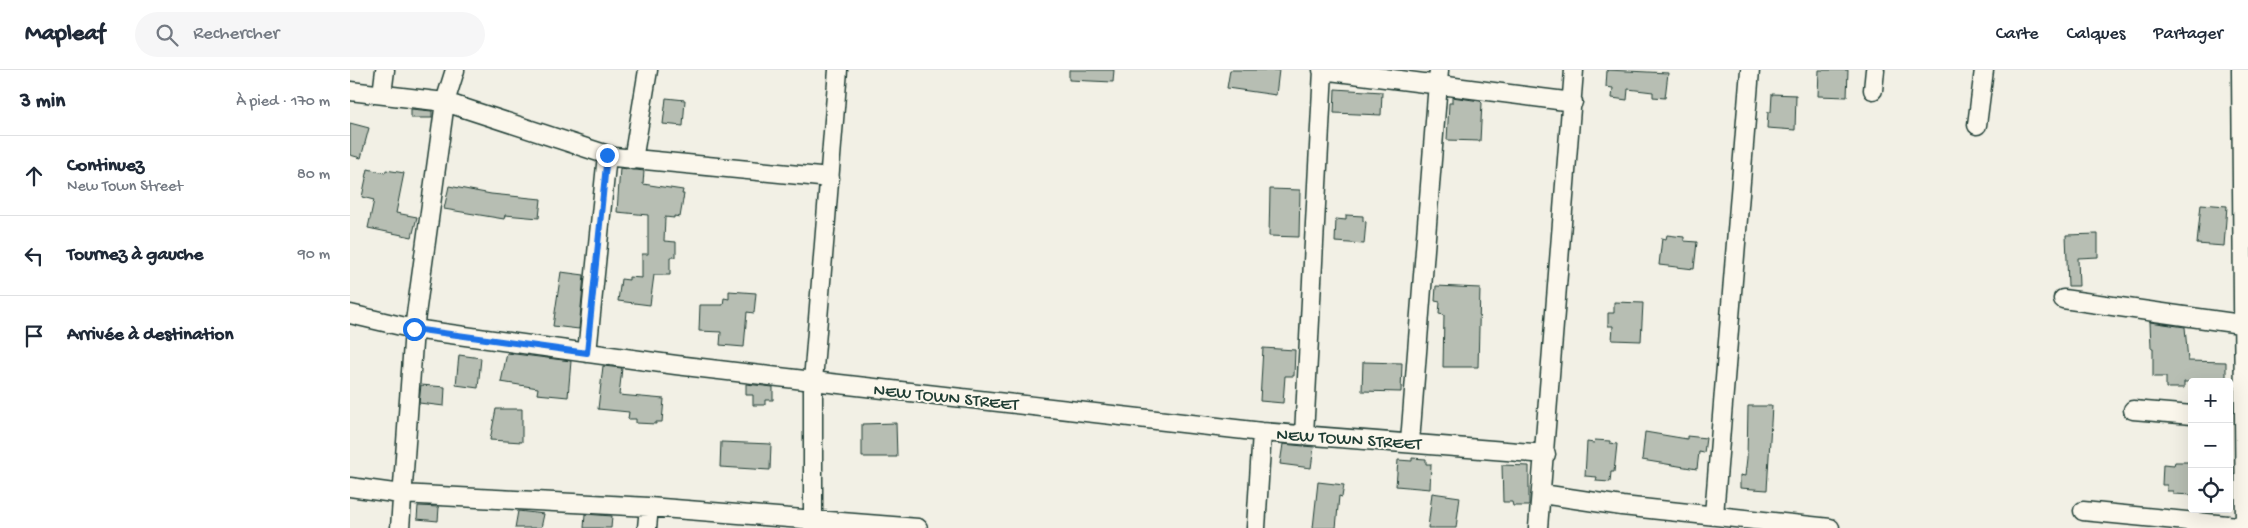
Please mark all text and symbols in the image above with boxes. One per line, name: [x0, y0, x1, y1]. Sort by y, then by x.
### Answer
search box: [135, 12, 485, 57]
text: Mapleaf: [25, 20, 105, 49]
icon: search: [153, 21, 181, 49]
text: Rechercher: [193, 23, 279, 46]
text: Carte: [1996, 24, 2039, 45]
text: Calques: [2067, 24, 2125, 45]
text: Partager: [2153, 24, 2223, 45]
text: 3 min: [20, 90, 65, 115]
text: À pied · 170 m: [236, 93, 330, 112]
route end: [596, 144, 619, 167]
text: Continuez: [67, 155, 144, 178]
icon: ahead: [20, 162, 48, 190]
text: 80 m: [297, 166, 330, 185]
text: New Town Street: [67, 178, 183, 197]
icon: left: [20, 242, 48, 270]
text: Tournez à gauche: [67, 244, 203, 267]
text: 90 m: [298, 246, 330, 265]
route start: [403, 318, 426, 341]
icon: arrive: [20, 322, 48, 350]
text: Arrivée à destination: [67, 324, 233, 347]
map controls: [2188, 378, 2233, 513]
button: +: [2188, 378, 2233, 423]
street label: NEW TOWN STREET: [872, 380, 1020, 417]
button: −: [2188, 423, 2233, 468]
street label: NEW TOWN STREET: [1275, 425, 1423, 456]
button: locate: [2188, 468, 2233, 513]

